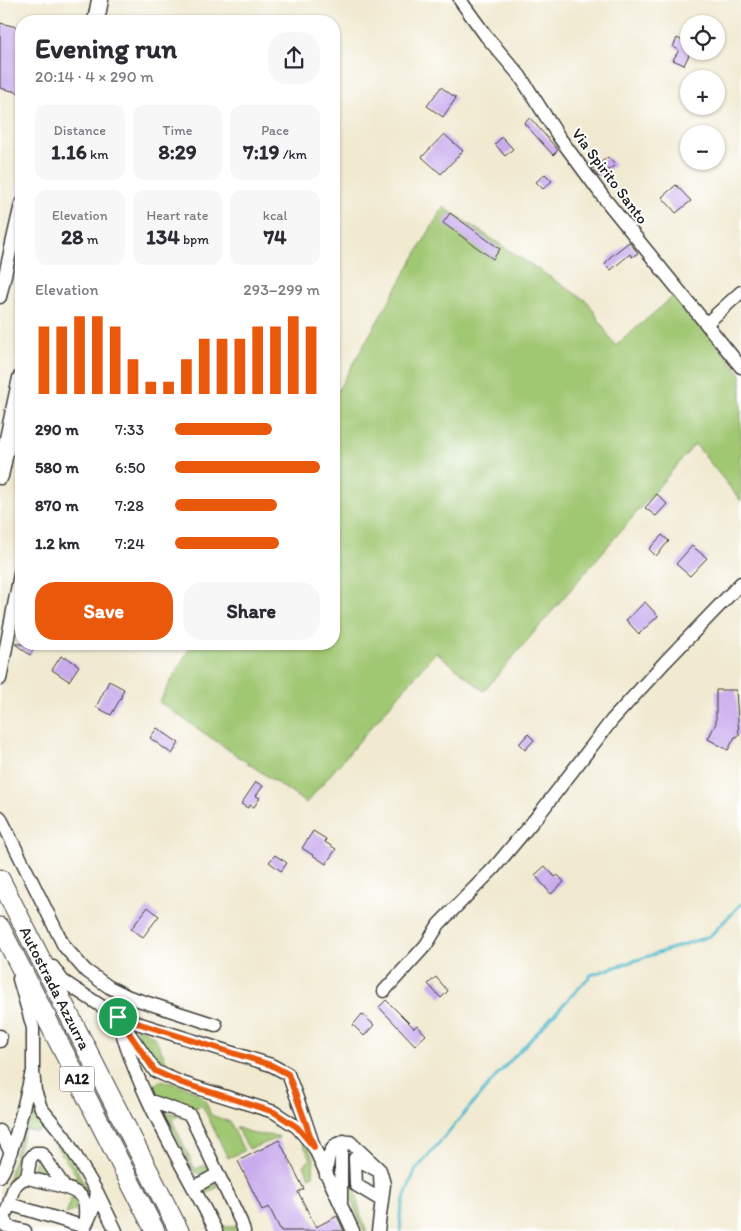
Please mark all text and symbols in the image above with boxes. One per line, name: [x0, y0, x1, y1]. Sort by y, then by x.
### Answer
map controls: [680, 15, 725, 170]
button: locate: [680, 15, 725, 60]
text: Evening run: [35, 31, 177, 65]
button: share: [268, 32, 320, 84]
text: 20:14 · 4 × 290 m: [35, 67, 154, 86]
button: +: [680, 70, 725, 115]
text: Distance: [54, 122, 106, 139]
text: Time: [163, 122, 192, 139]
text: Pace: [261, 122, 289, 139]
street label: Via Spirito Santo: [568, 124, 652, 228]
button: −: [680, 125, 725, 170]
text: 1.16: [51, 139, 87, 164]
text: 8:29: [158, 139, 197, 164]
text: 7:19: [243, 139, 280, 164]
text: km: [87, 146, 109, 163]
text: /km: [280, 146, 307, 163]
text: Elevation: [52, 207, 108, 224]
text: Heart rate: [147, 207, 208, 224]
text: kcal: [263, 207, 288, 224]
text: 28: [61, 224, 84, 249]
text: 134: [146, 224, 180, 249]
text: 74: [264, 224, 287, 249]
text: m: [84, 231, 99, 248]
text: bpm: [180, 231, 209, 248]
text: Elevation: [35, 280, 99, 299]
text: 293–299 m: [243, 280, 320, 299]
text: 290 m: [35, 420, 79, 439]
text: 7:33: [115, 420, 144, 439]
text: 580 m: [35, 458, 79, 477]
text: 6:50: [115, 458, 146, 477]
text: 870 m: [35, 496, 79, 515]
text: 7:28: [115, 496, 144, 515]
text: 1.2 km: [35, 534, 80, 553]
text: 7:24: [115, 534, 145, 553]
button: Save: [35, 582, 173, 640]
button: Share: [183, 582, 320, 640]
street label: Autostrada Azzurra: [16, 923, 95, 1053]
pin: [97, 996, 139, 1038]
icon: arrive: [104, 1003, 132, 1031]
road number: A12: [60, 1066, 94, 1092]

